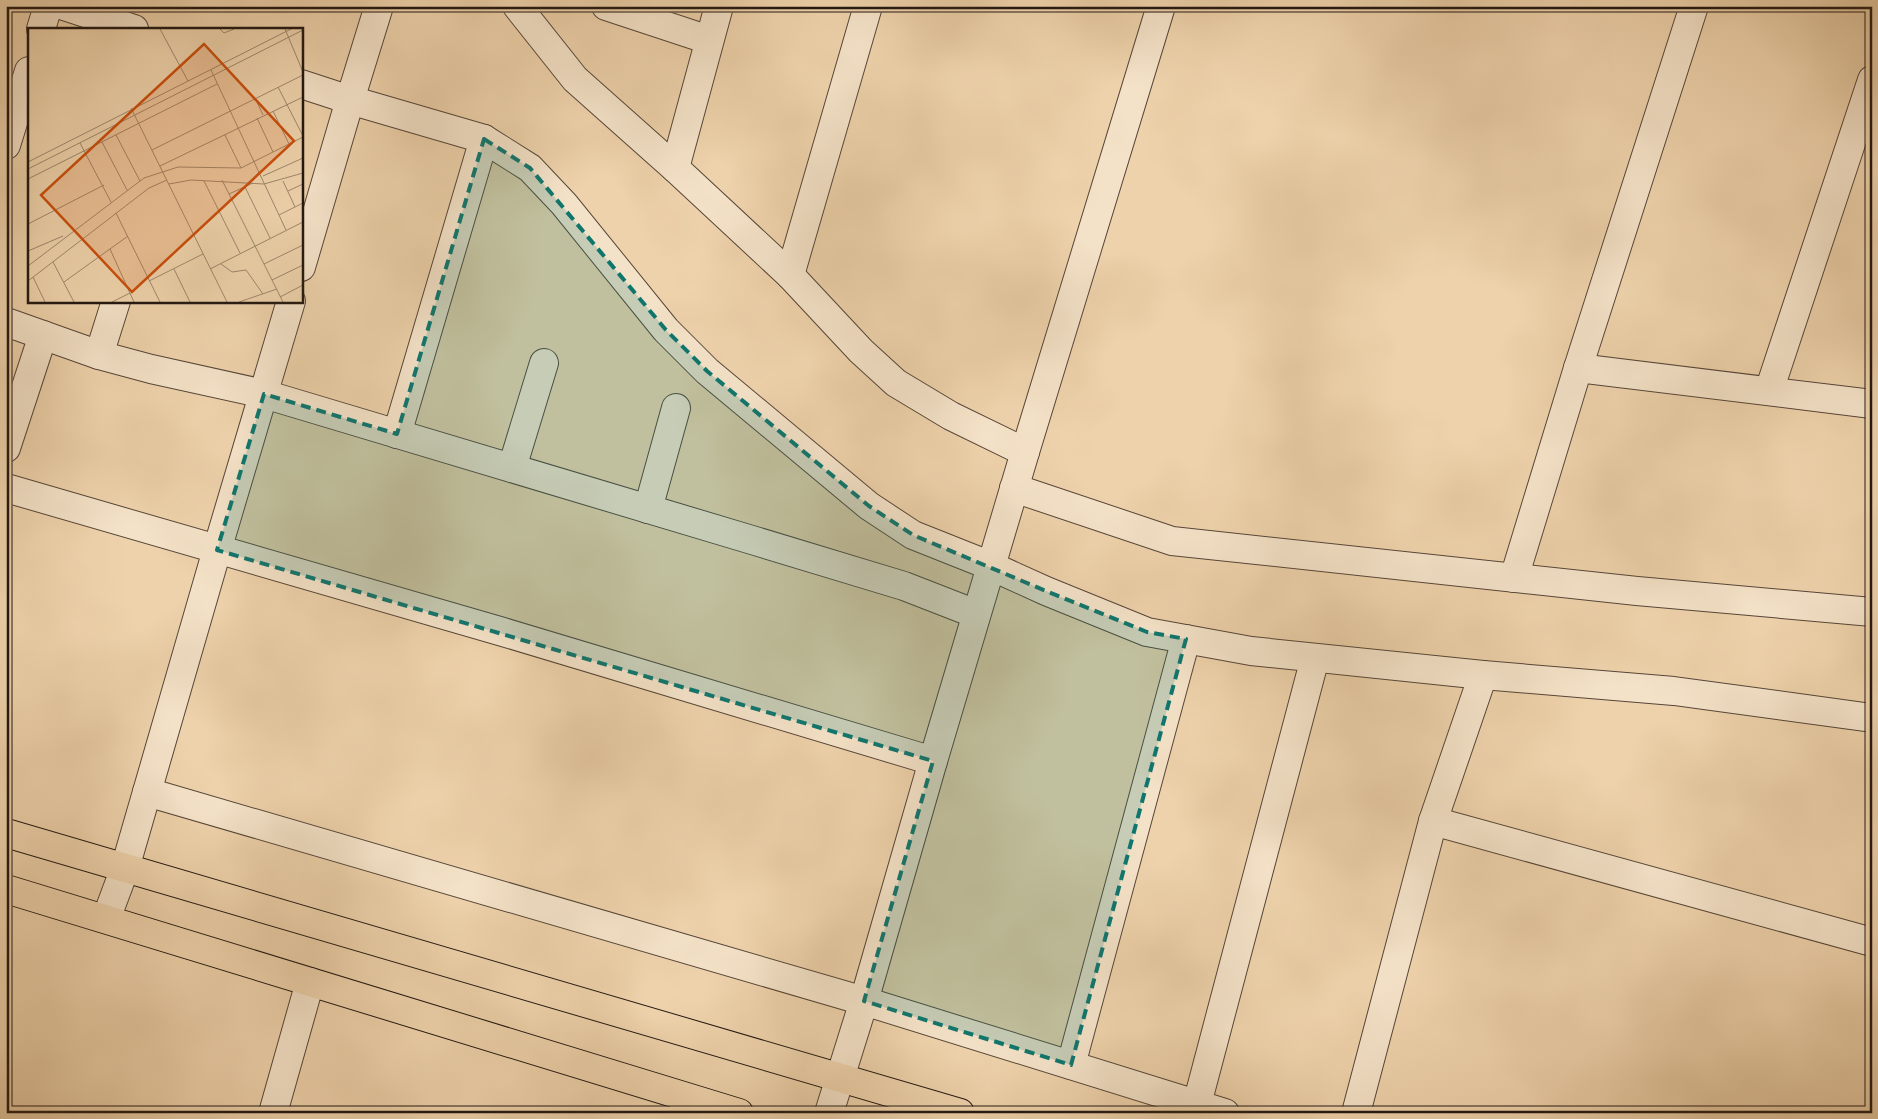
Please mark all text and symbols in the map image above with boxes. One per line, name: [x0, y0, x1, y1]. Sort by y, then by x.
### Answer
inset map: [28, 28, 302, 302]

